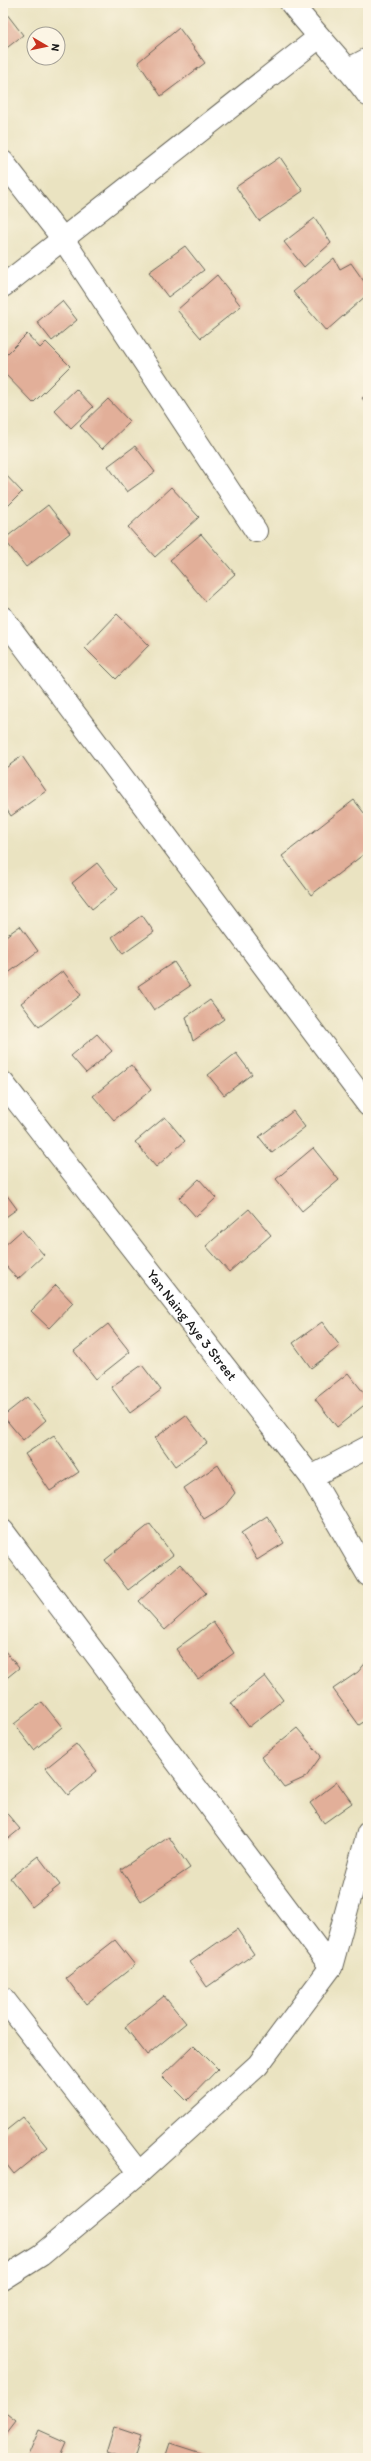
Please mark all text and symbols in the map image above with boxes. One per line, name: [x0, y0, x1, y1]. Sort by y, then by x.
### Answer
north arrow: [26, 26, 66, 66]
text: N: [48, 43, 62, 52]
street label: Yan Naing Aye 3 Street: [143, 1266, 241, 1384]

